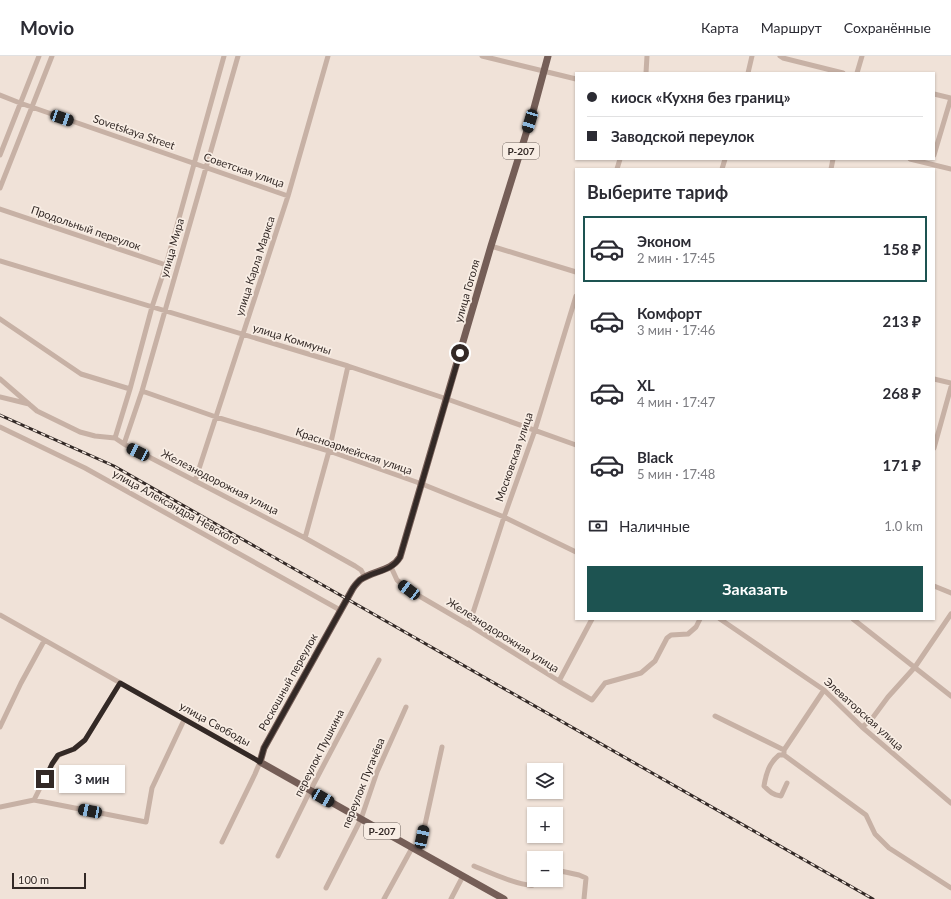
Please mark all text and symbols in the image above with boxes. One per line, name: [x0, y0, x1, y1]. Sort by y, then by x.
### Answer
text: Movio: [20, 16, 74, 39]
text: Карта: [701, 19, 739, 36]
text: Маршрут: [761, 19, 822, 36]
text: Сохранённые: [844, 19, 931, 36]
text: киоск «Кухня без границ»: [611, 88, 791, 106]
car: [49, 108, 75, 128]
car: [521, 108, 539, 134]
street label: Sovetskaya Street: [92, 111, 177, 152]
text: Заводской переулок: [611, 127, 754, 145]
road number: Р-207: [503, 143, 539, 159]
street label: Советская улица: [202, 150, 286, 189]
text: Выберите тариф: [587, 181, 728, 203]
street label: Продольный переулок: [30, 203, 143, 253]
street label: улица Карла Маркса: [232, 214, 277, 317]
street label: улица Мира: [157, 217, 186, 279]
icon: car: [589, 231, 625, 267]
text: Эконом: [637, 232, 691, 250]
text: 158 ₽: [883, 240, 921, 258]
text: 2 мин · 17:45: [637, 250, 715, 266]
street label: улица Гоголя: [451, 258, 482, 324]
icon: car: [589, 303, 625, 339]
text: Комфорт: [637, 304, 702, 322]
text: 213 ₽: [883, 312, 921, 330]
street label: улица Коммуны: [251, 320, 333, 357]
text: 3 мин · 17:46: [637, 322, 715, 338]
route start: [451, 344, 469, 362]
icon: car: [589, 375, 625, 411]
text: XL: [637, 376, 655, 394]
text: 268 ₽: [883, 384, 921, 402]
text: 4 мин · 17:47: [637, 394, 715, 410]
street label: Московская улица: [492, 411, 535, 503]
street label: Красноармейская улица: [294, 424, 414, 477]
car: [125, 441, 151, 463]
street label: Железнодорожная улица: [159, 446, 281, 517]
icon: car: [589, 447, 625, 483]
text: Black: [637, 448, 673, 466]
text: 171 ₽: [883, 456, 921, 474]
street label: улица Александра Невского: [110, 466, 242, 547]
text: 5 мин · 17:48: [637, 466, 715, 482]
icon: cash: [587, 515, 609, 537]
text: Наличные: [619, 517, 690, 535]
text: 1.0 km: [884, 518, 923, 534]
button: Заказать: [587, 566, 923, 612]
car: [396, 578, 422, 602]
street label: Железнодорожная улица: [445, 595, 562, 675]
street label: Роскошный переулок: [255, 631, 320, 733]
street label: Элеваторская улица: [822, 675, 907, 753]
street label: улица Свободы: [178, 699, 253, 748]
street label: переулок Пушкина: [291, 707, 346, 799]
street label: переулок Пугачёва: [338, 736, 387, 830]
map controls: [527, 763, 563, 887]
button: layers: [527, 763, 563, 799]
callout: 3 мин: [59, 765, 125, 793]
route end: [36, 770, 54, 788]
text: 3 мин: [75, 771, 110, 787]
car: [310, 787, 336, 809]
car: [77, 803, 103, 819]
button: +: [527, 807, 563, 843]
road number: Р-207: [364, 823, 400, 839]
car: [414, 824, 430, 850]
button: −: [527, 851, 563, 887]
scale bar: [12, 871, 86, 890]
text: 100 m: [18, 873, 49, 886]

